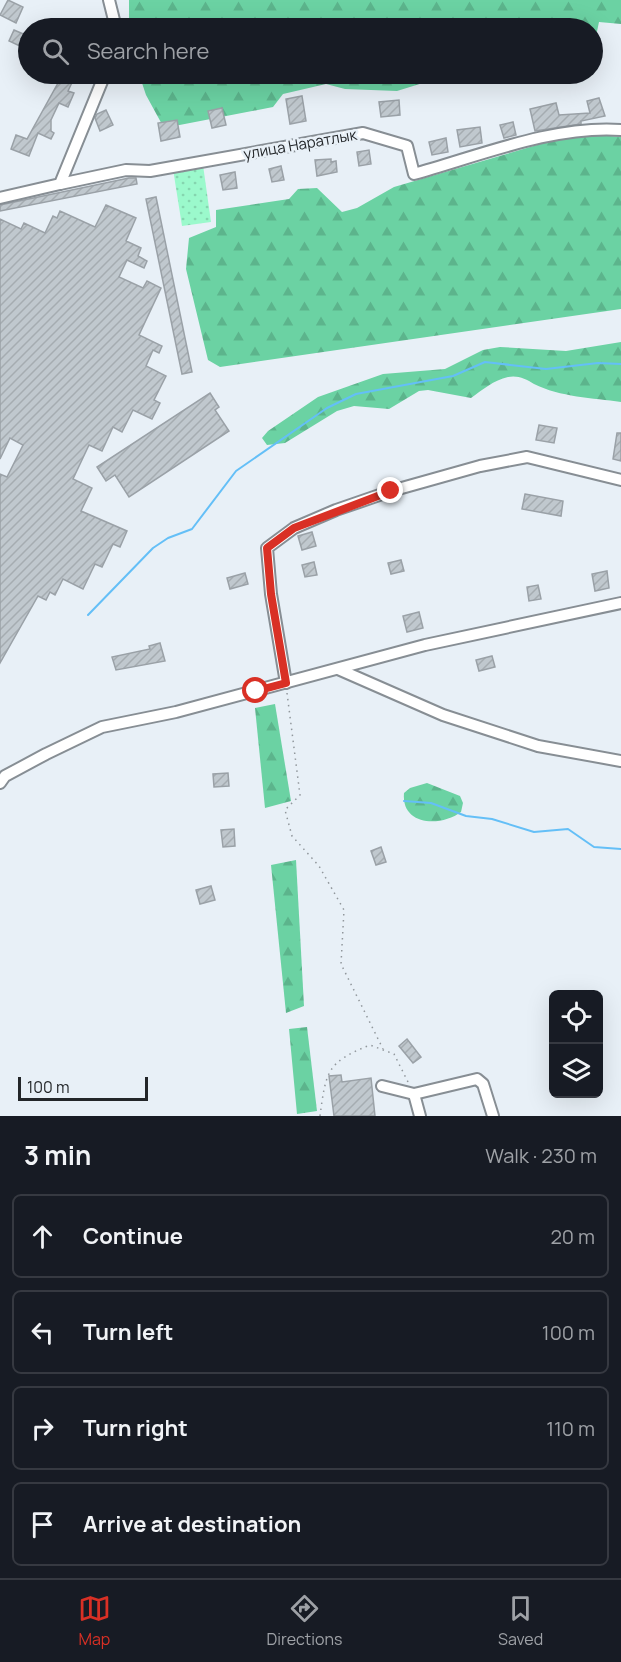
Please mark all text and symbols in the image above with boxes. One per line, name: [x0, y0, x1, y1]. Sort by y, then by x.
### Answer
search box: [18, 18, 603, 84]
icon: search: [39, 35, 72, 68]
text: Search here: [87, 36, 209, 66]
street label: улица Наратлык: [242, 124, 359, 164]
route end: [377, 477, 403, 503]
route start: [242, 677, 268, 703]
map controls: [549, 990, 603, 1098]
button: locate: [549, 990, 603, 1044]
button: layers: [549, 1044, 603, 1098]
scale bar: [18, 1074, 148, 1102]
text: 100 m: [27, 1076, 70, 1098]
text: 3 min: [24, 1137, 91, 1173]
text: Walk · 230 m: [485, 1142, 597, 1169]
icon: ahead: [26, 1220, 59, 1253]
text: Continue: [83, 1221, 183, 1251]
text: 20 m: [550, 1223, 595, 1250]
icon: left: [26, 1316, 59, 1349]
text: Turn left: [83, 1317, 173, 1347]
text: 100 m: [542, 1319, 595, 1346]
icon: right: [26, 1412, 59, 1445]
text: Turn right: [83, 1413, 188, 1443]
text: 110 m: [546, 1415, 595, 1442]
icon: arrive: [26, 1508, 59, 1541]
text: Arrive at destination: [83, 1509, 301, 1539]
tab: Map: [78, 1592, 111, 1650]
tab: Directions: [267, 1592, 342, 1650]
tab: Saved: [498, 1592, 543, 1650]

